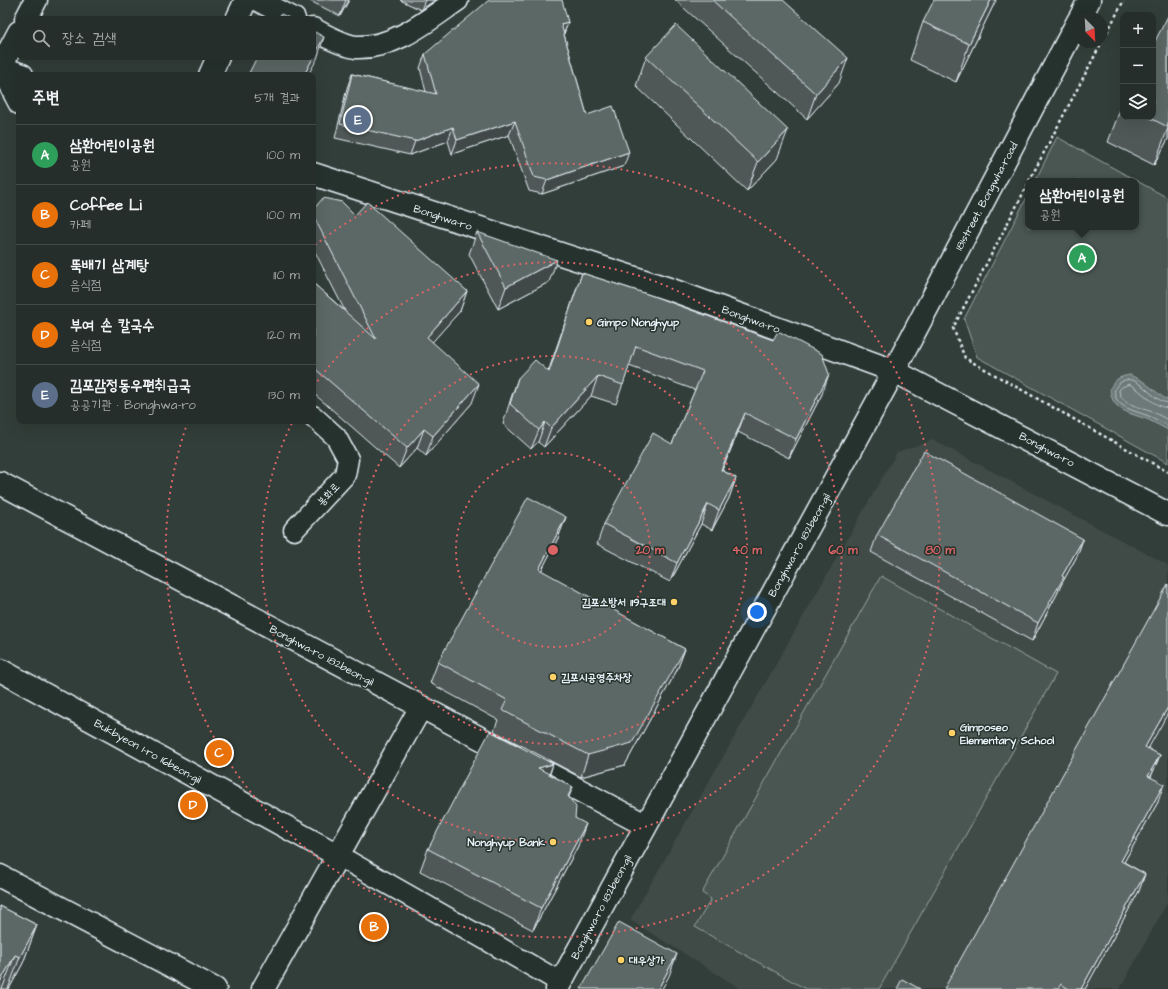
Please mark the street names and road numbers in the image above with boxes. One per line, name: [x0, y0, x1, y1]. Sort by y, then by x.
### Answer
street label: 181street, Bongwha-road: [951, 139, 1022, 254]
street label: Bonghwa-ro: [411, 201, 475, 235]
street label: Bonghwa-ro: [719, 302, 783, 338]
street label: Bonghwa-ro: [1016, 429, 1078, 472]
street label: 봉화로: [314, 479, 343, 509]
street label: Bonghwa-ro 182beon-gil: [765, 490, 835, 600]
street label: Bonghwa-ro 182beon-gil: [266, 622, 377, 690]
street label: Bukbyeon 1-ro 16beon-gil: [91, 716, 204, 788]
street label: Bonghwa-ro 182beon-gil: [568, 852, 636, 963]

